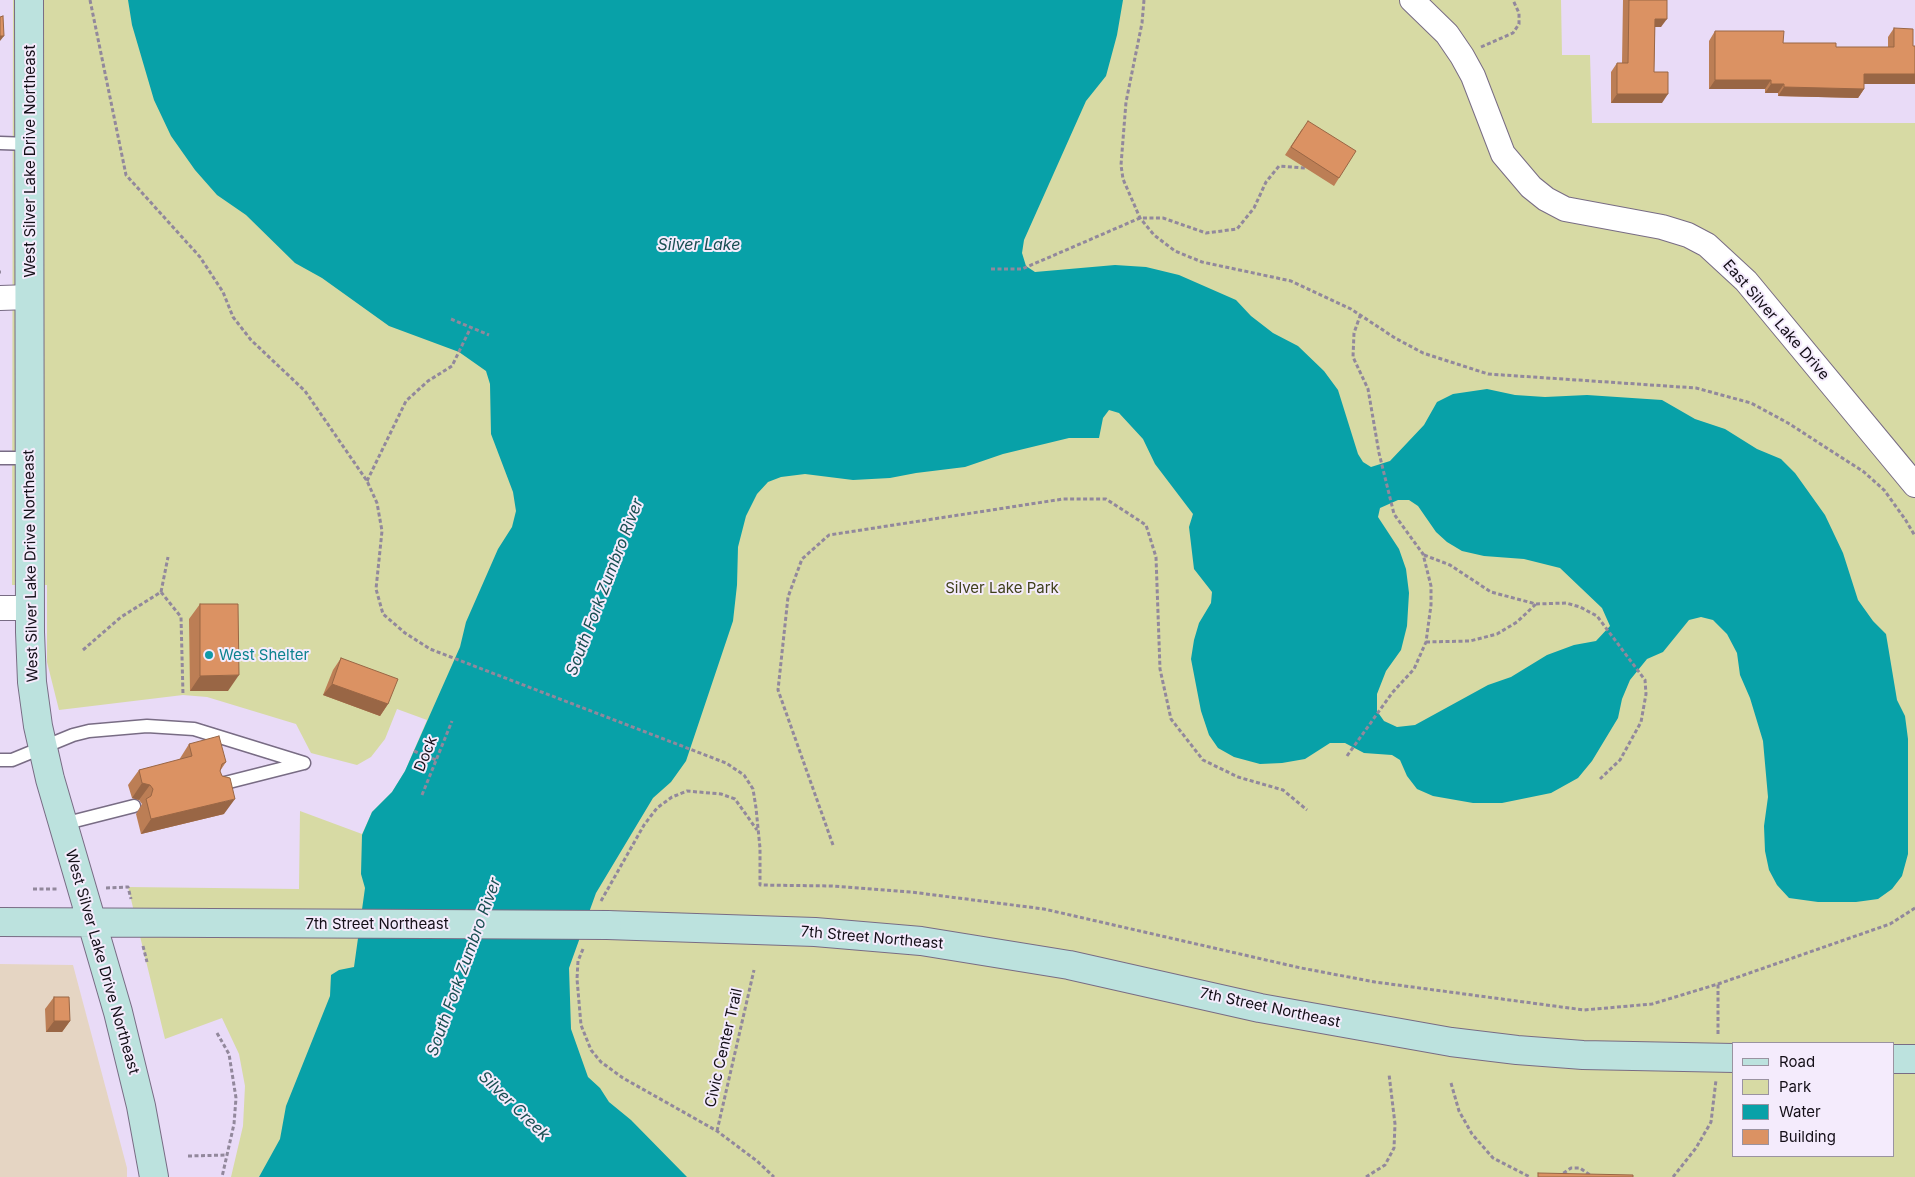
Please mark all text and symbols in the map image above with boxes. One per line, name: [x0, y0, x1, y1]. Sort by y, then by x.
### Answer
street label: West Silver Lake Drive Northeast: [21, 45, 39, 277]
water label: Silver Lake: [657, 235, 741, 255]
street label: East Silver Lake Drive: [1719, 256, 1833, 384]
street label: West Silver Lake Drive Northeast: [20, 449, 42, 683]
water label: South Fork Zumbro River: [562, 496, 648, 678]
park label: Silver Lake Park: [945, 579, 1059, 597]
place label: West Shelter: [219, 646, 309, 664]
marker: West Shelter: [203, 649, 215, 661]
street label: Dock: [411, 734, 441, 774]
street label: West Silver Lake Drive Northeast: [61, 848, 143, 1076]
water label: South Fork Zumbro River: [423, 875, 505, 1059]
street label: 7th Street Northeast: [305, 915, 449, 933]
street label: 7th Street Northeast: [800, 923, 944, 953]
street label: 7th Street Northeast: [1198, 984, 1342, 1032]
street label: Civic Center Trail: [702, 987, 746, 1109]
legend: [1732, 1042, 1895, 1157]
text: Road: [1779, 1052, 1815, 1071]
water label: Silver Creek: [475, 1067, 553, 1145]
text: Park: [1779, 1077, 1811, 1096]
text: Water: [1779, 1102, 1821, 1121]
text: Building: [1779, 1127, 1836, 1146]

